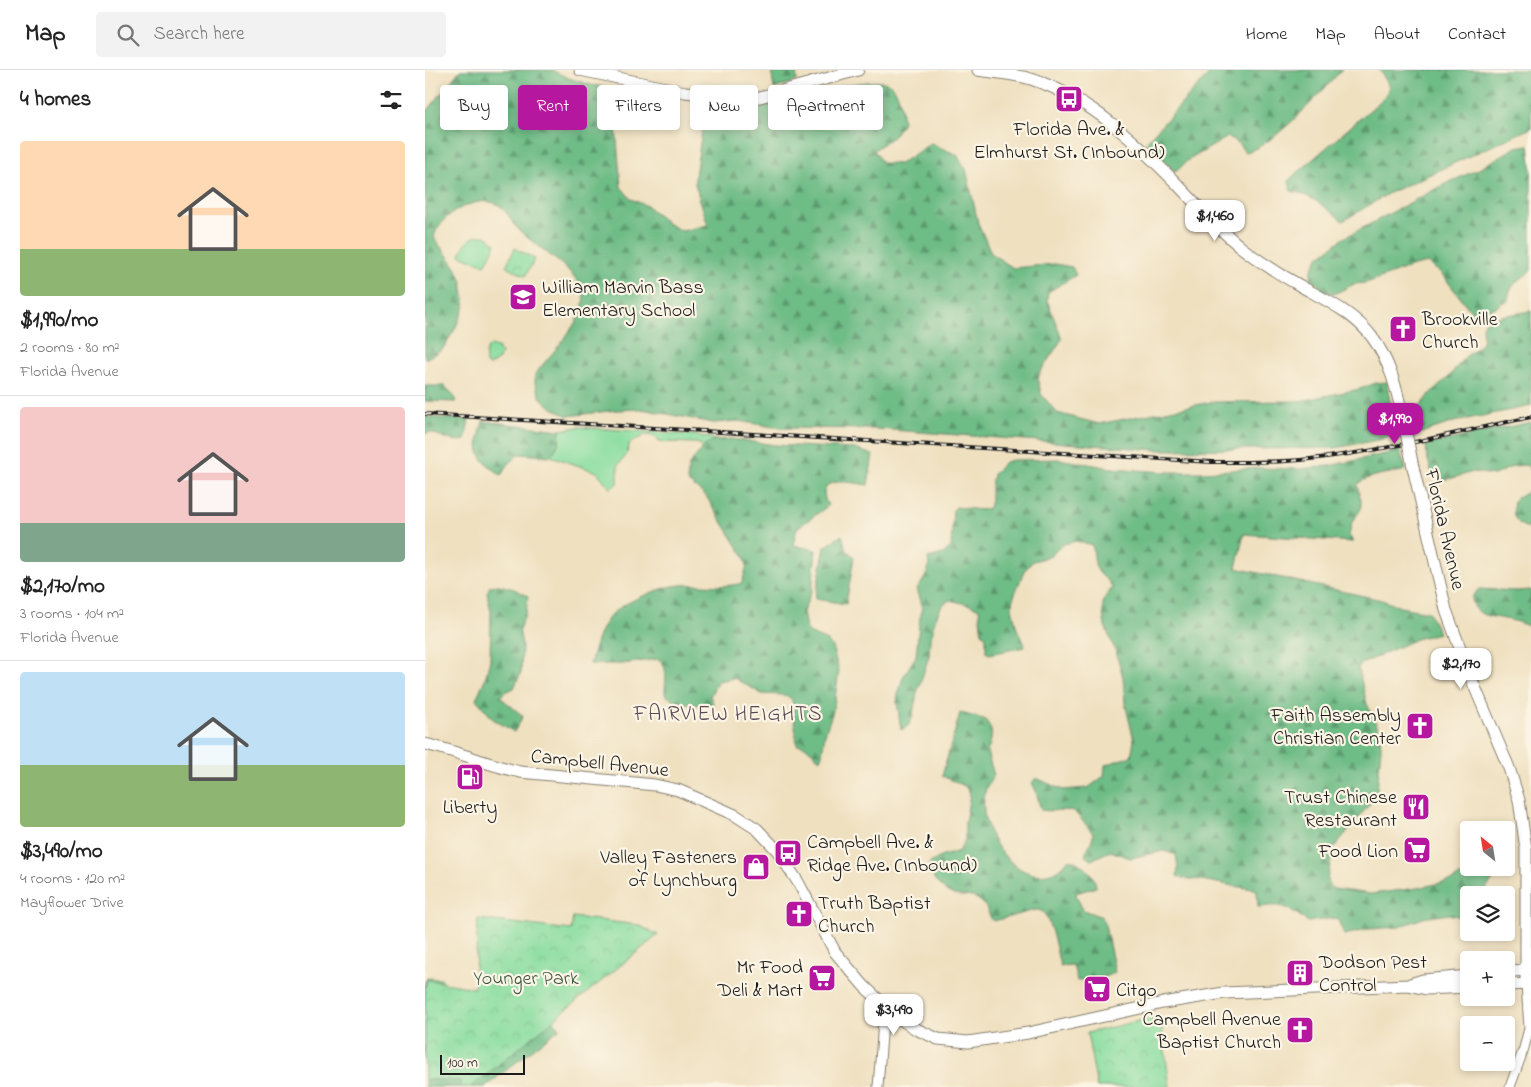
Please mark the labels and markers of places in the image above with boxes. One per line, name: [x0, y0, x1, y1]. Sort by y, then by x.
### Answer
bus stop icon: Florida Ave. & Elmhurst St. (Inbound): [1054, 84, 1084, 114]
place label: Florida Ave. & Elmhurst St. (Inbound): [974, 116, 1165, 168]
pin: $1,460: [1174, 200, 1256, 242]
place label: William Marvin Bass Elementary School: [542, 274, 704, 326]
school or university icon: William Marvin Bass Elementary School: [508, 282, 538, 312]
place label: Brookville Church: [1421, 306, 1498, 358]
church icon: Brookville Church: [1388, 314, 1418, 344]
pin: $1,990: [1354, 402, 1436, 445]
pin: $2,170: [1420, 648, 1502, 690]
place label: Faith Assembly Christian Center: [1270, 702, 1402, 754]
church icon: Faith Assembly Christian Center: [1405, 711, 1435, 741]
fuel station icon: Liberty: [455, 762, 485, 792]
place label: Trust Chinese Restaurant: [1284, 784, 1397, 836]
restaurant icon: Trust Chinese Restaurant: [1401, 792, 1431, 822]
place label: Liberty: [443, 794, 497, 823]
place label: Campbell Ave. & Ridge Ave. (Inbound): [807, 829, 977, 882]
supermarket icon: Food Lion: [1402, 835, 1432, 865]
bus stop icon: Campbell Ave. & Ridge Ave. (Inbound): [773, 838, 803, 868]
place label: Food Lion: [1318, 838, 1398, 867]
place label: Valley Fasteners of Lynchburg: [599, 844, 737, 897]
shop icon: Valley Fasteners of Lynchburg: [741, 852, 771, 882]
place label: Truth Baptist Church: [818, 890, 931, 942]
church icon: Truth Baptist Church: [784, 899, 814, 929]
place label: Dodson Pest Control: [1318, 949, 1427, 1001]
place label: Mr Food Deli & Mart: [716, 954, 803, 1006]
building icon: Dodson Pest Control: [1285, 958, 1315, 988]
supermarket icon: Mr Food Deli & Mart: [807, 963, 837, 993]
supermarket icon: Citgo: [1082, 974, 1112, 1004]
place label: Citgo: [1116, 977, 1157, 1007]
pin: $3,490: [853, 994, 935, 1036]
place label: Campbell Avenue Baptist Church: [1142, 1006, 1281, 1058]
church icon: Campbell Avenue Baptist Church: [1285, 1015, 1315, 1045]

